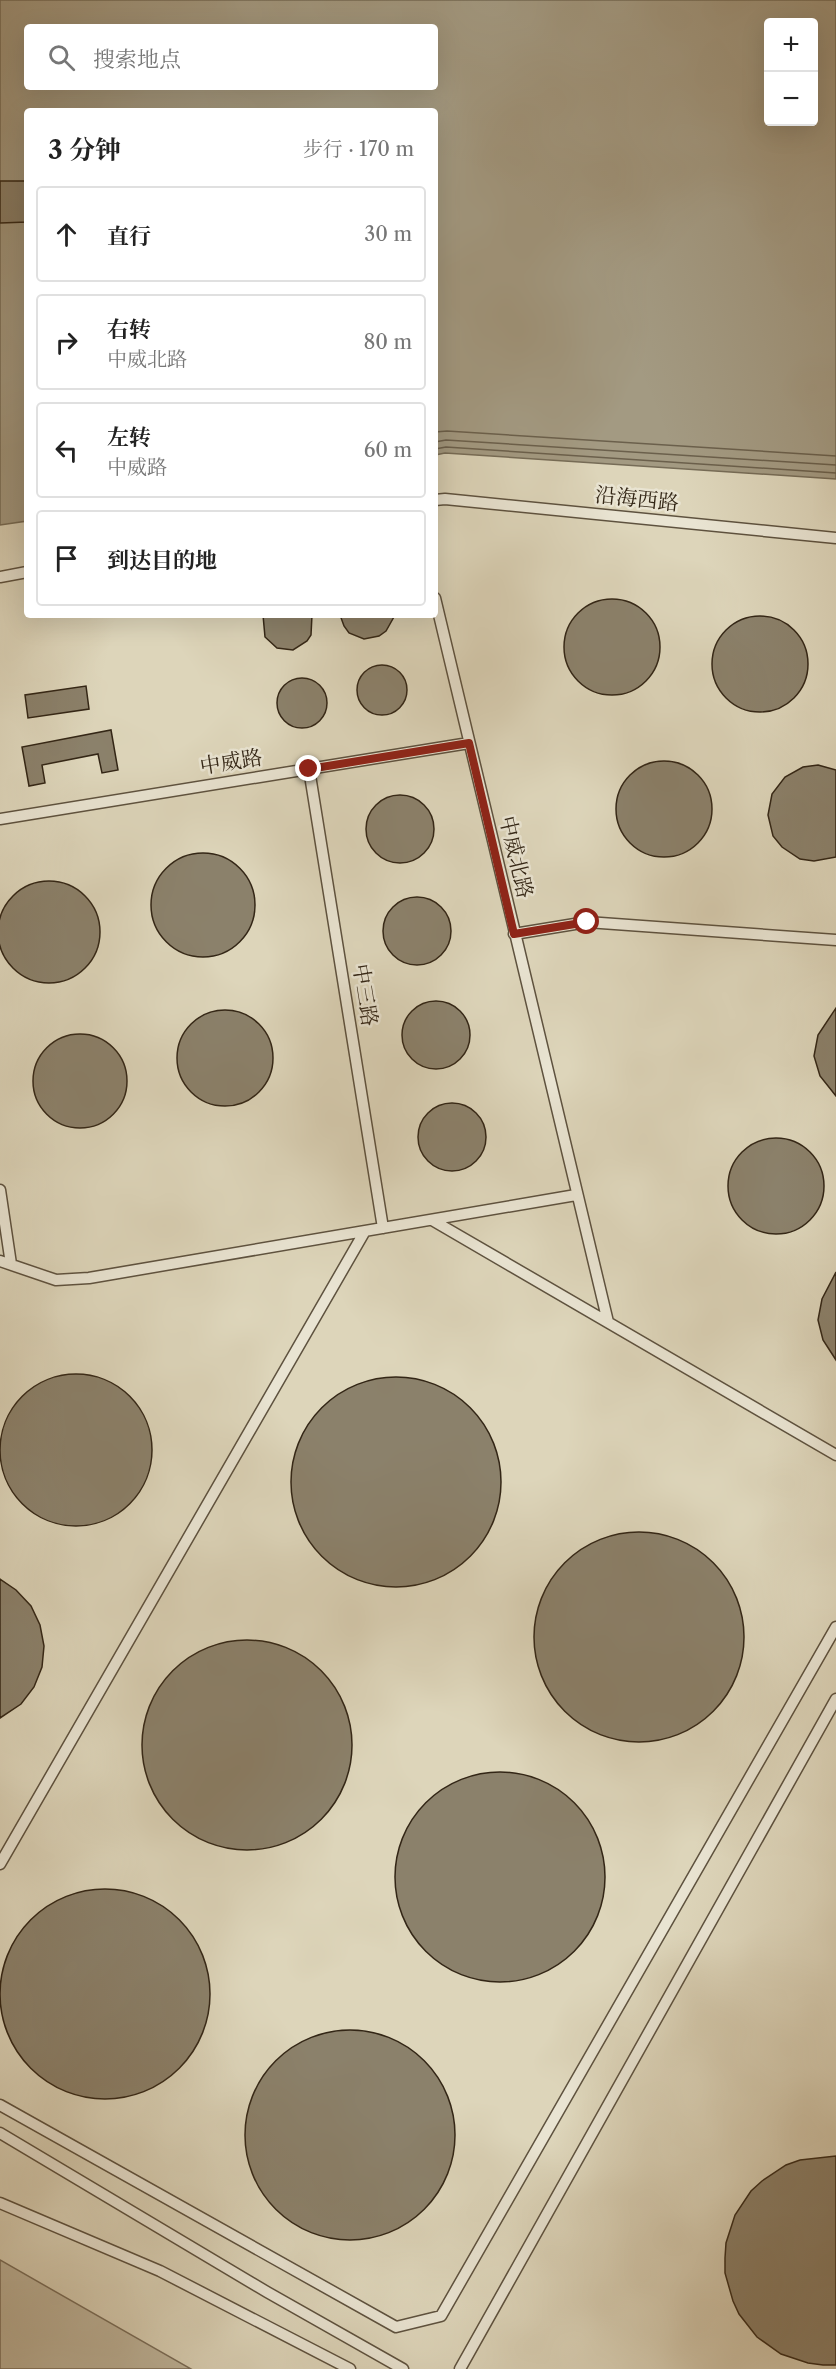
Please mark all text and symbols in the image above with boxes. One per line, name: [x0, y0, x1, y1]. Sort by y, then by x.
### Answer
map controls: [764, 18, 818, 126]
button: +: [764, 18, 818, 72]
search box: [24, 24, 438, 90]
icon: search: [45, 41, 78, 74]
text: 搜索地点: [93, 46, 181, 73]
button: −: [764, 72, 818, 126]
text: 3 分钟: [48, 134, 121, 166]
text: 步行 · 170 m: [303, 137, 414, 161]
icon: ahead: [50, 218, 83, 251]
text: 30 m: [364, 222, 412, 246]
text: 直行: [107, 223, 151, 250]
text: 右转: [107, 316, 151, 343]
icon: right: [50, 326, 83, 359]
text: 80 m: [364, 330, 412, 354]
text: 中威北路: [107, 347, 187, 371]
text: 左转: [107, 424, 151, 451]
icon: left: [50, 434, 83, 467]
text: 60 m: [364, 438, 412, 462]
text: 中威路: [107, 455, 167, 479]
street label: 沿海西路: [594, 482, 680, 515]
icon: arrive: [50, 542, 83, 575]
text: 到达目的地: [107, 547, 217, 574]
street label: 中威路: [198, 744, 264, 779]
route end: [295, 755, 321, 781]
street label: 中威北路: [495, 813, 538, 901]
route start: [573, 908, 599, 934]
street label: 中三路: [348, 962, 383, 1028]

